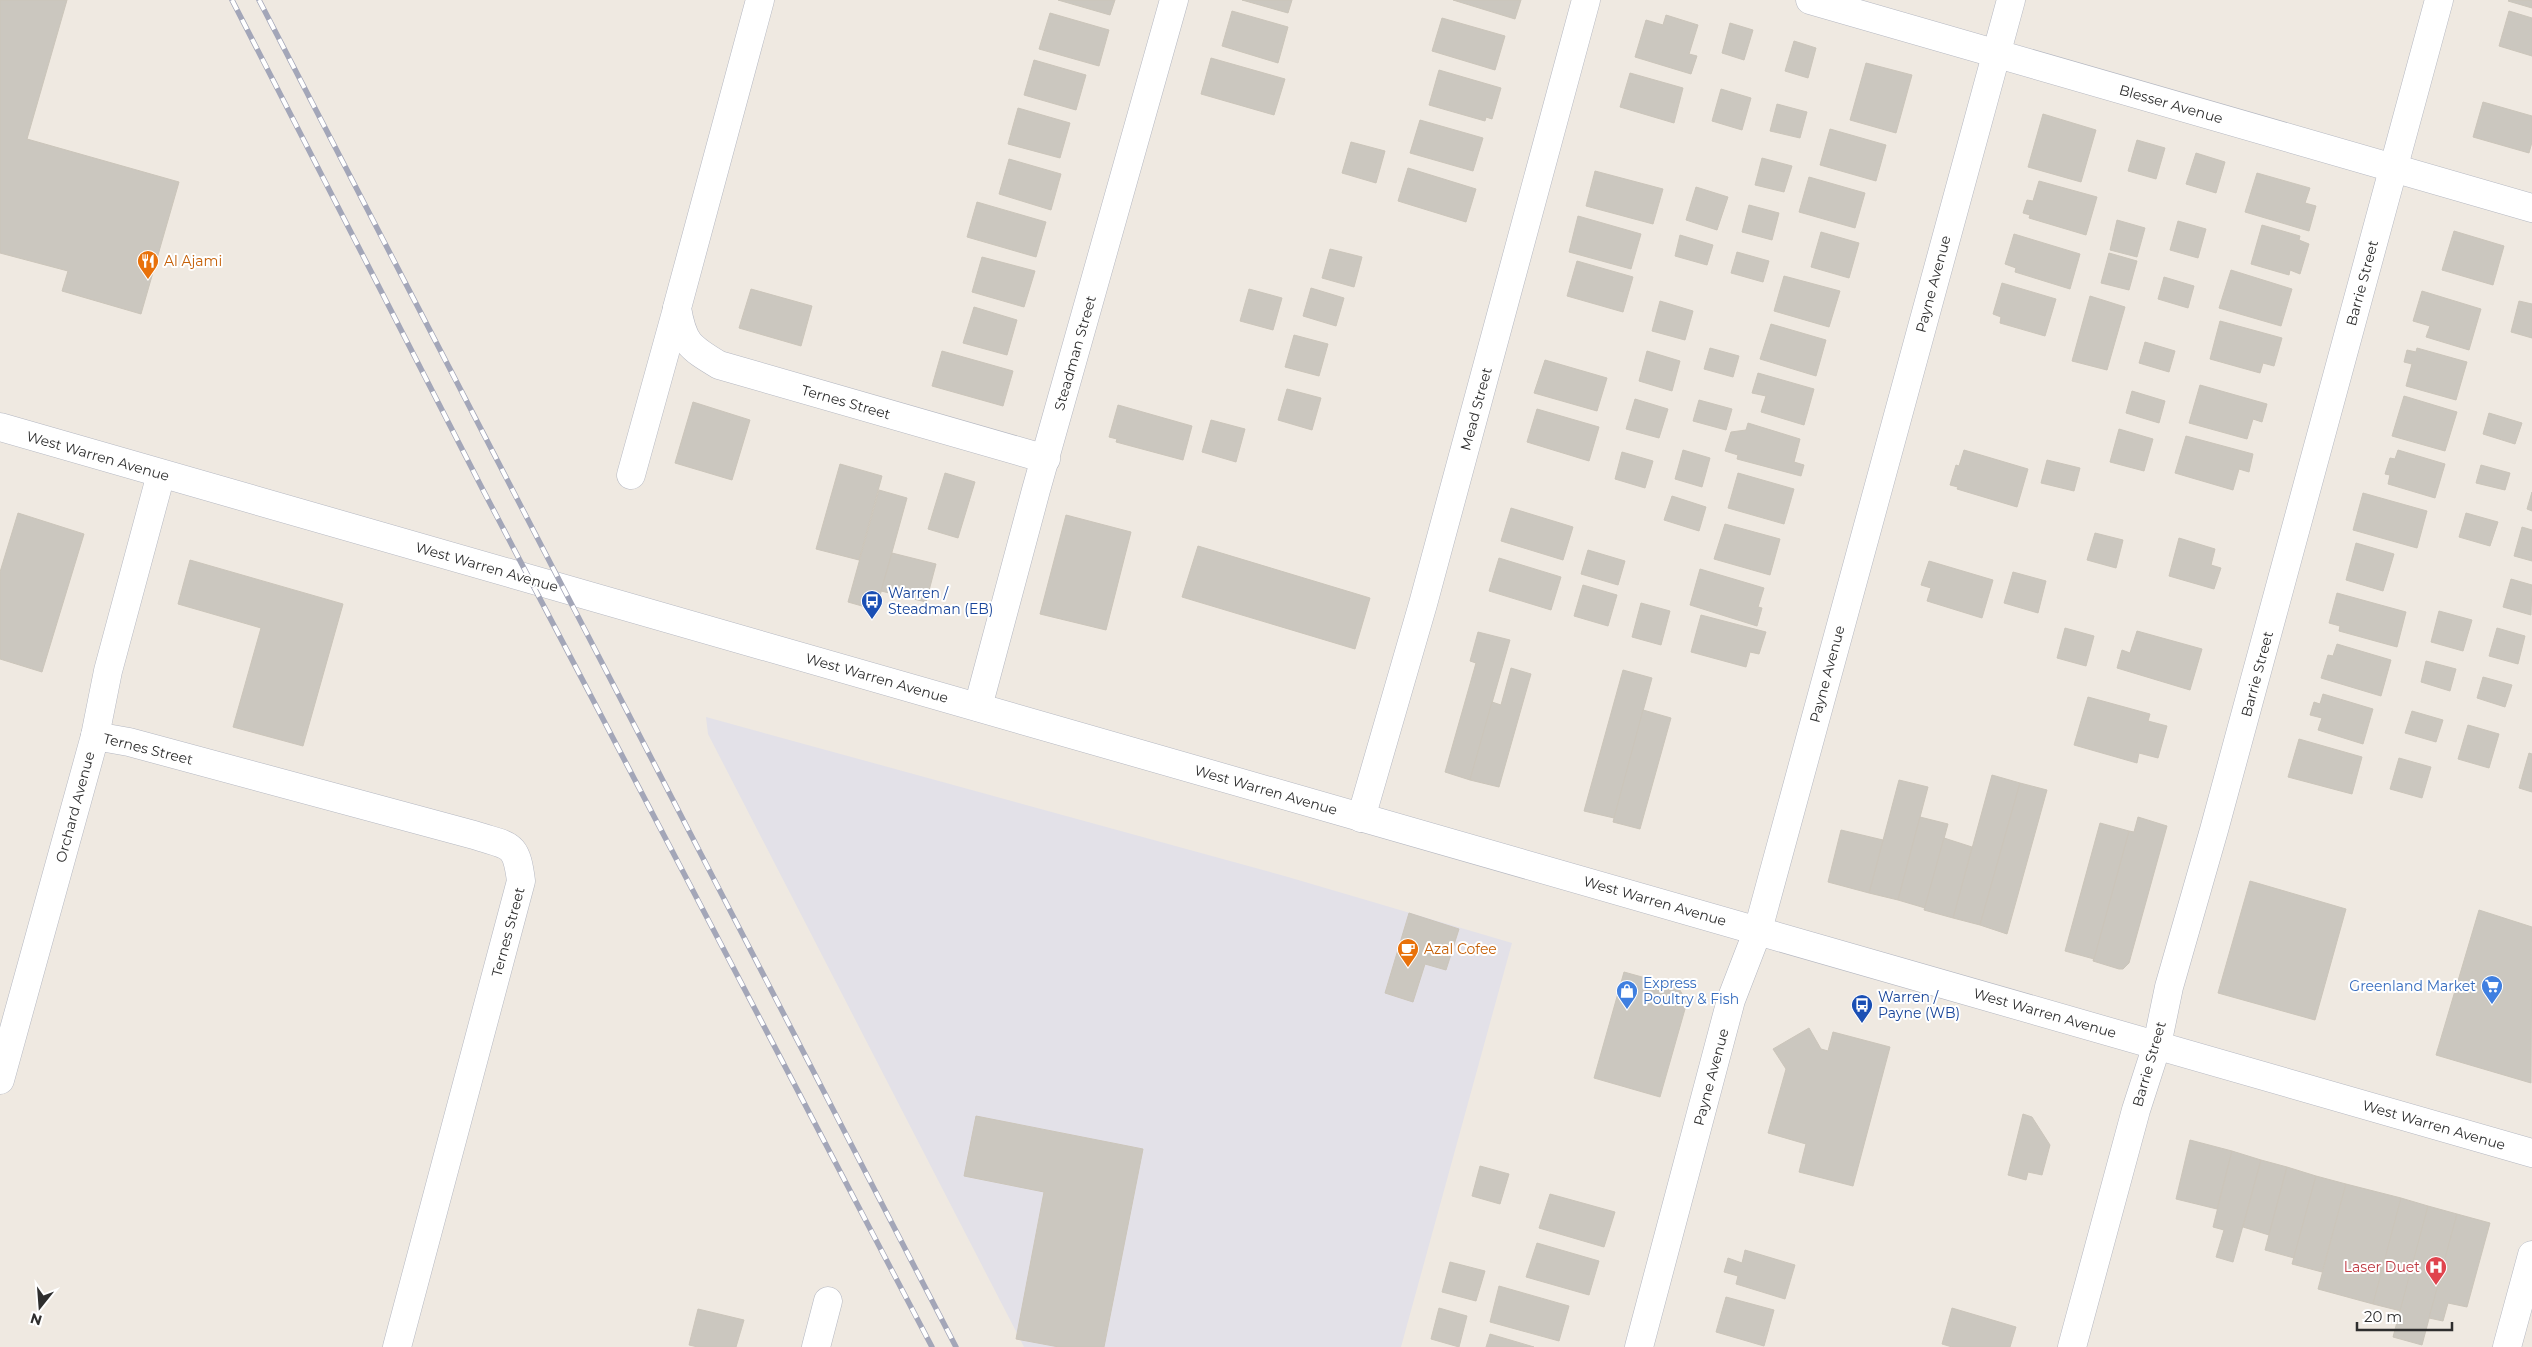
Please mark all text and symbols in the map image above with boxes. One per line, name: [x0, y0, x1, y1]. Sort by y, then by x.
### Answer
street label: Blesser Avenue: [2117, 81, 2225, 127]
street label: Payne Avenue: [1911, 233, 1955, 335]
street label: Barrie Street: [2342, 238, 2382, 328]
restaurant icon: Al Ajami: [136, 249, 160, 280]
place label: Al Ajami: [164, 252, 222, 270]
street label: Steadman Street: [1050, 293, 1100, 412]
street label: Mead Street: [1456, 365, 1496, 453]
street label: Ternes Street: [799, 381, 893, 423]
street label: West Warren Avenue: [24, 427, 172, 485]
street label: West Warren Avenue: [413, 538, 561, 596]
place label: Warren / Steadman (EB): [888, 584, 993, 618]
bus stop icon: Warren / Steadman (EB): [860, 589, 884, 620]
street label: Payne Avenue: [1805, 623, 1849, 725]
street label: Barrie Street: [2237, 629, 2277, 719]
street label: West Warren Avenue: [803, 649, 951, 707]
street label: Ternes Street: [101, 729, 195, 769]
street label: Orchard Avenue: [52, 750, 98, 864]
street label: West Warren Avenue: [1192, 761, 1340, 819]
street label: West Warren Avenue: [1581, 872, 1729, 930]
street label: Ternes Street: [487, 885, 529, 979]
cafe icon: Azal Cofee: [1396, 937, 1420, 968]
place label: Azal Cofee: [1424, 940, 1497, 958]
place label: Express Poultry & Fish: [1643, 974, 1739, 1008]
supermarket icon: Greenland Market: [2480, 974, 2504, 1005]
place label: Greenland Market: [2349, 977, 2476, 995]
shop icon: Express Poultry & Fish: [1615, 979, 1639, 1010]
street label: West Warren Avenue: [1971, 984, 2119, 1042]
place label: Warren / Payne (WB): [1878, 988, 1960, 1022]
bus stop icon: Warren / Payne (WB): [1850, 993, 1874, 1024]
street label: Barrie Street: [2128, 1019, 2170, 1109]
street label: Payne Avenue: [1689, 1026, 1733, 1128]
street label: West Warren Avenue: [2360, 1096, 2508, 1154]
hospital icon: Laser Duet: [2424, 1255, 2448, 1286]
place label: Laser Duet: [2344, 1258, 2420, 1276]
north arrow: [15, 1282, 65, 1332]
scale bar: [2357, 1300, 2452, 1332]
text: 20 m: [2364, 1307, 2402, 1326]
text: N: [28, 1309, 44, 1330]

